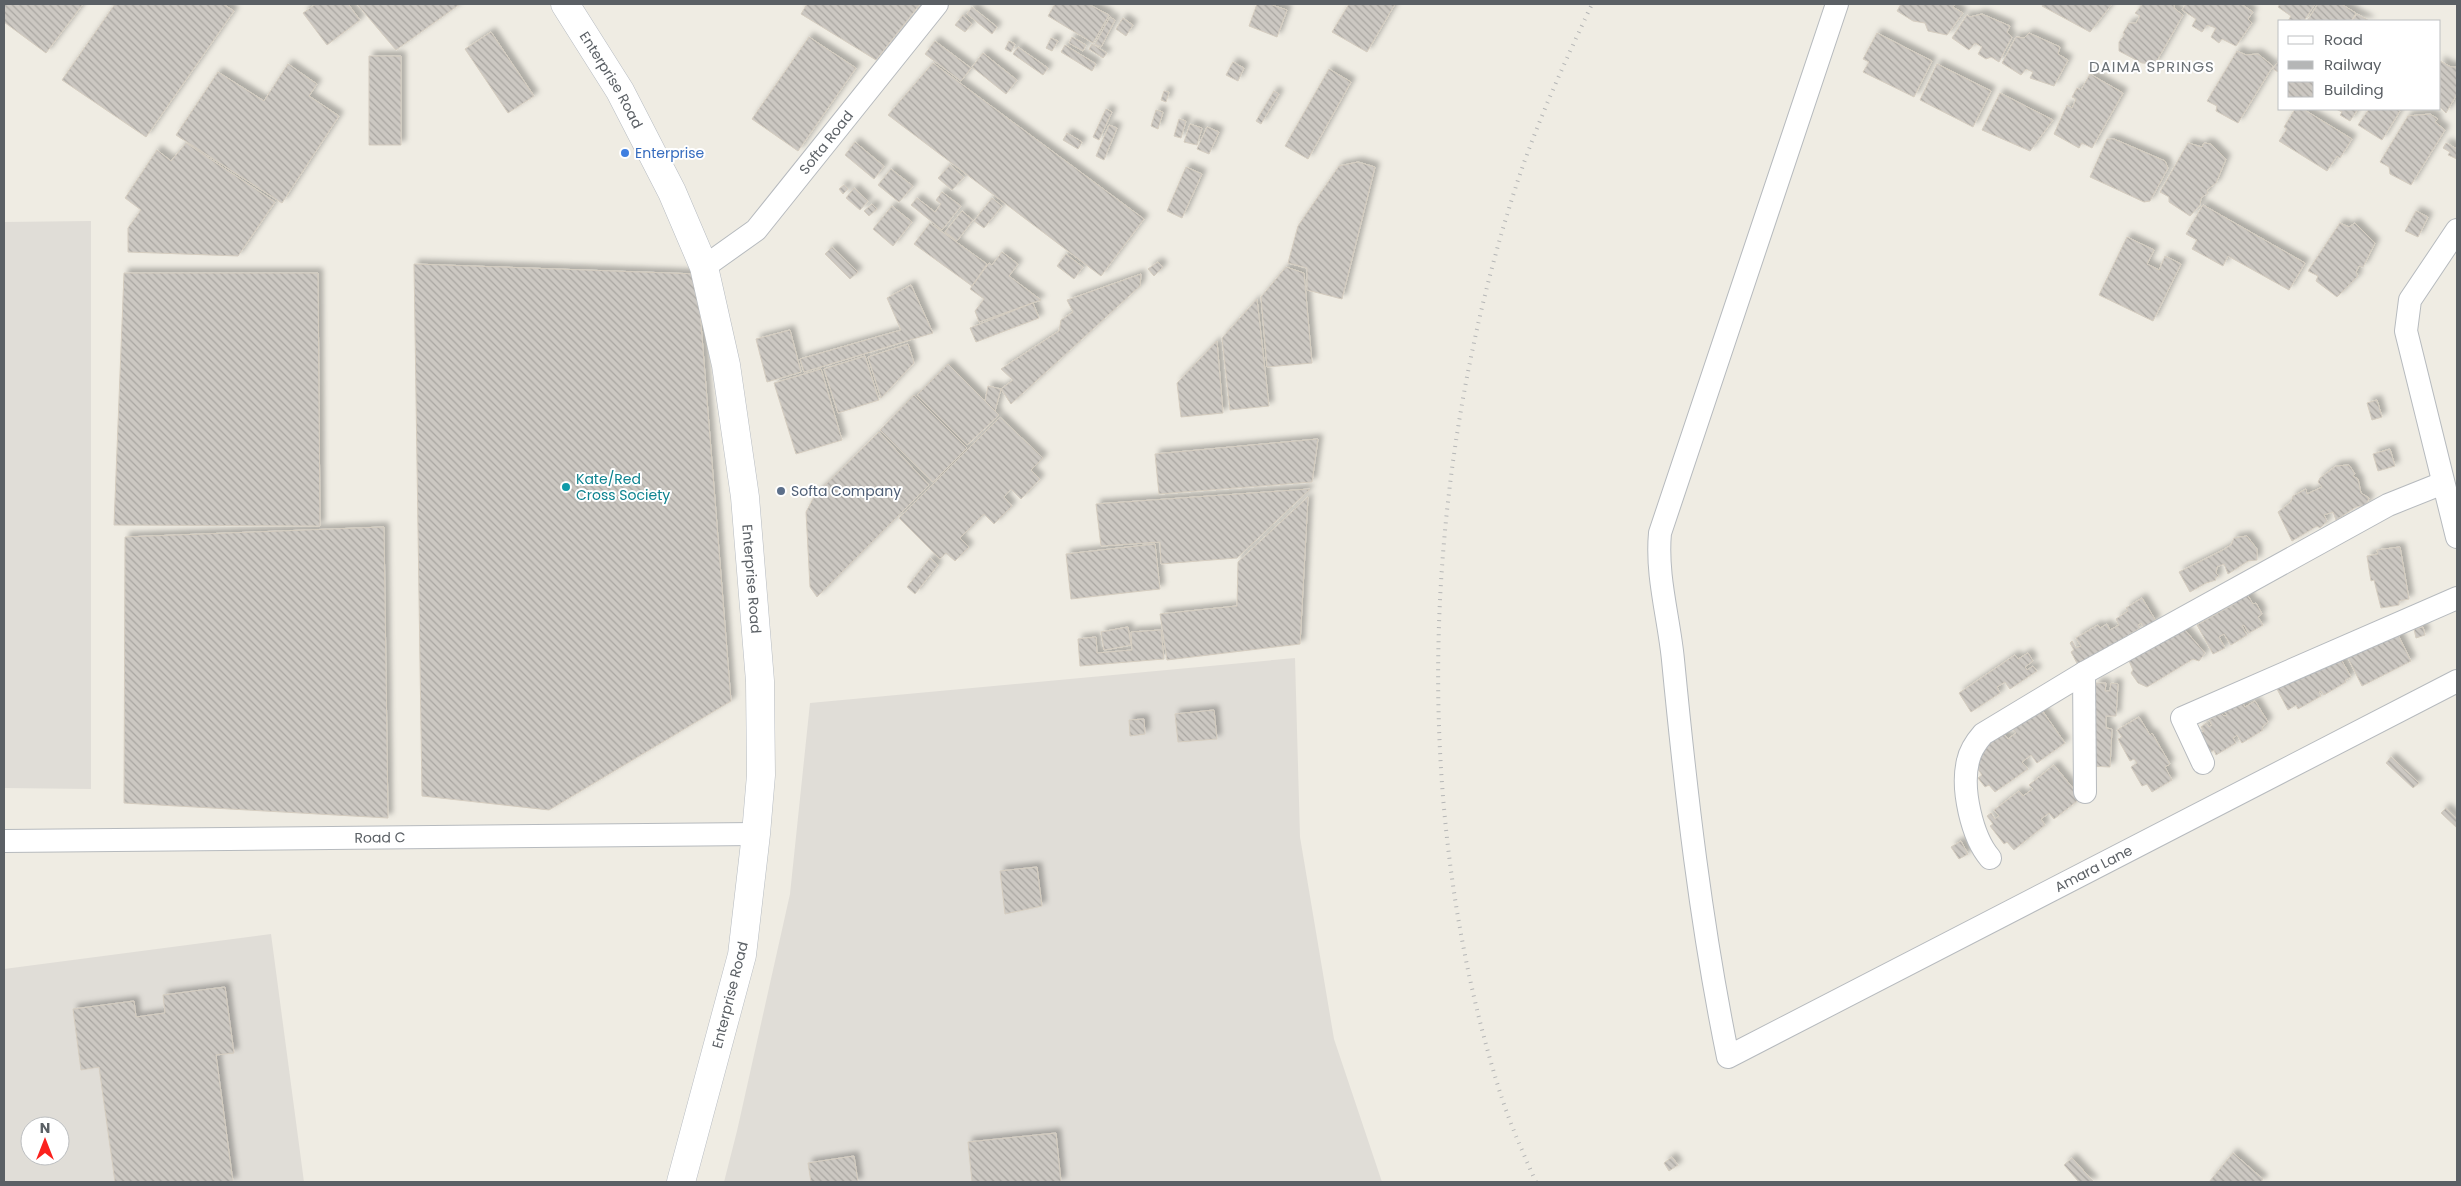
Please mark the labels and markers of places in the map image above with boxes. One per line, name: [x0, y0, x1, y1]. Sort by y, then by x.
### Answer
place label: Enterprise: [635, 143, 705, 163]
marker: Enterprise: [619, 147, 631, 159]
place label: Kate/Red Cross Society: [576, 469, 670, 505]
marker: Kate/Red Cross Society: [560, 481, 572, 493]
place label: Softa Company: [791, 481, 901, 501]
marker: Softa Company: [775, 485, 787, 497]

